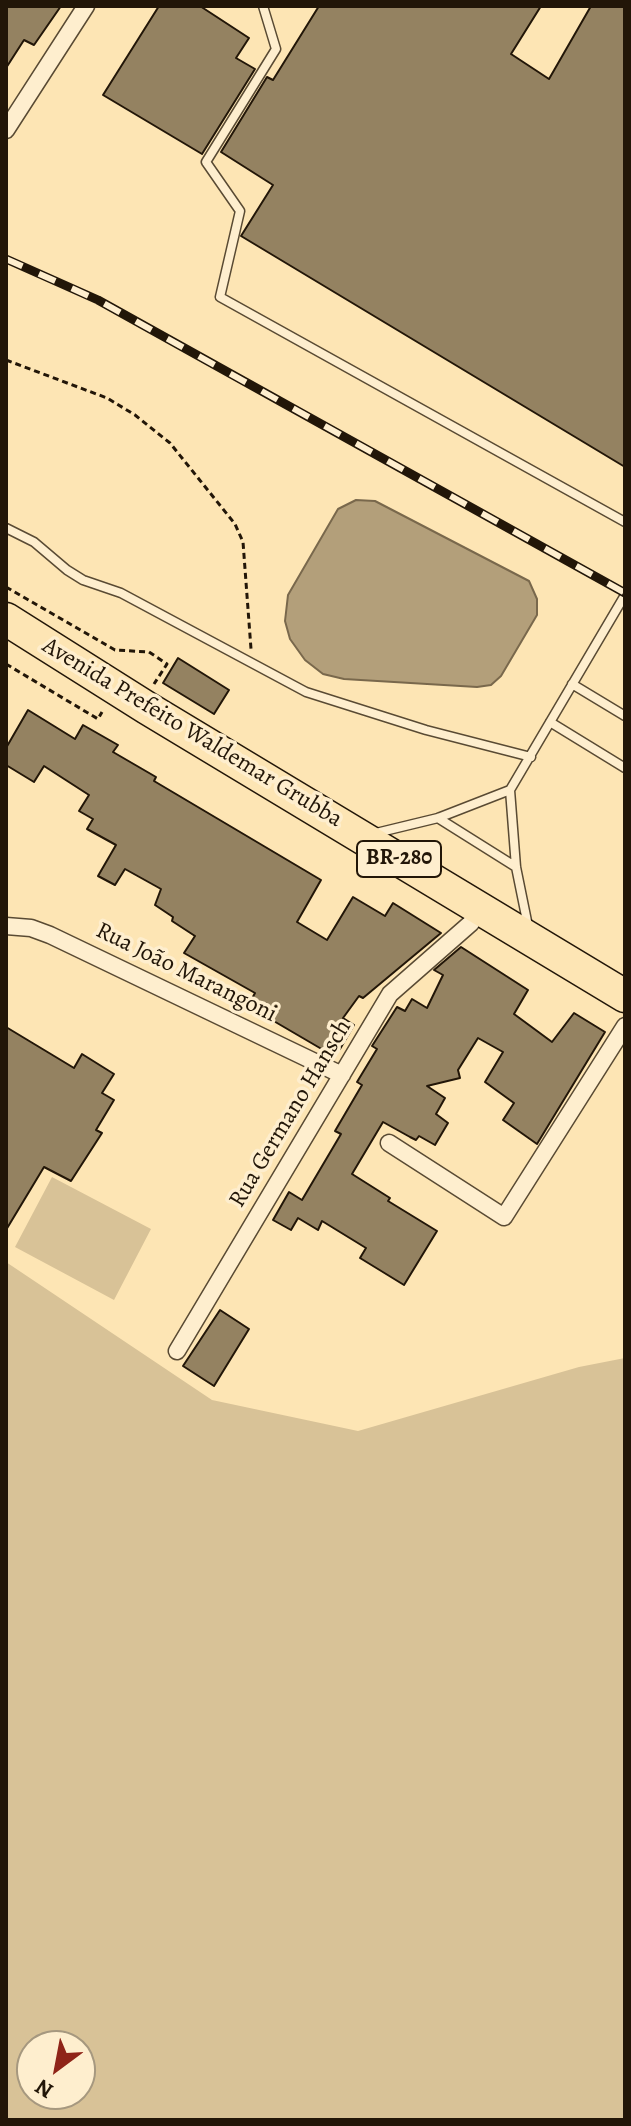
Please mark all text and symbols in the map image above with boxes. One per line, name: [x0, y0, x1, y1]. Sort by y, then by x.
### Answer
street label: Avenida Prefeito Waldemar Grubba: [37, 632, 347, 834]
road number: BR-280: [357, 841, 441, 877]
street label: Rua João Marangoni: [91, 917, 281, 1029]
street label: Rua Germano Hansch: [224, 1015, 358, 1213]
north arrow: [16, 2030, 96, 2110]
text: N: [30, 2072, 59, 2106]

